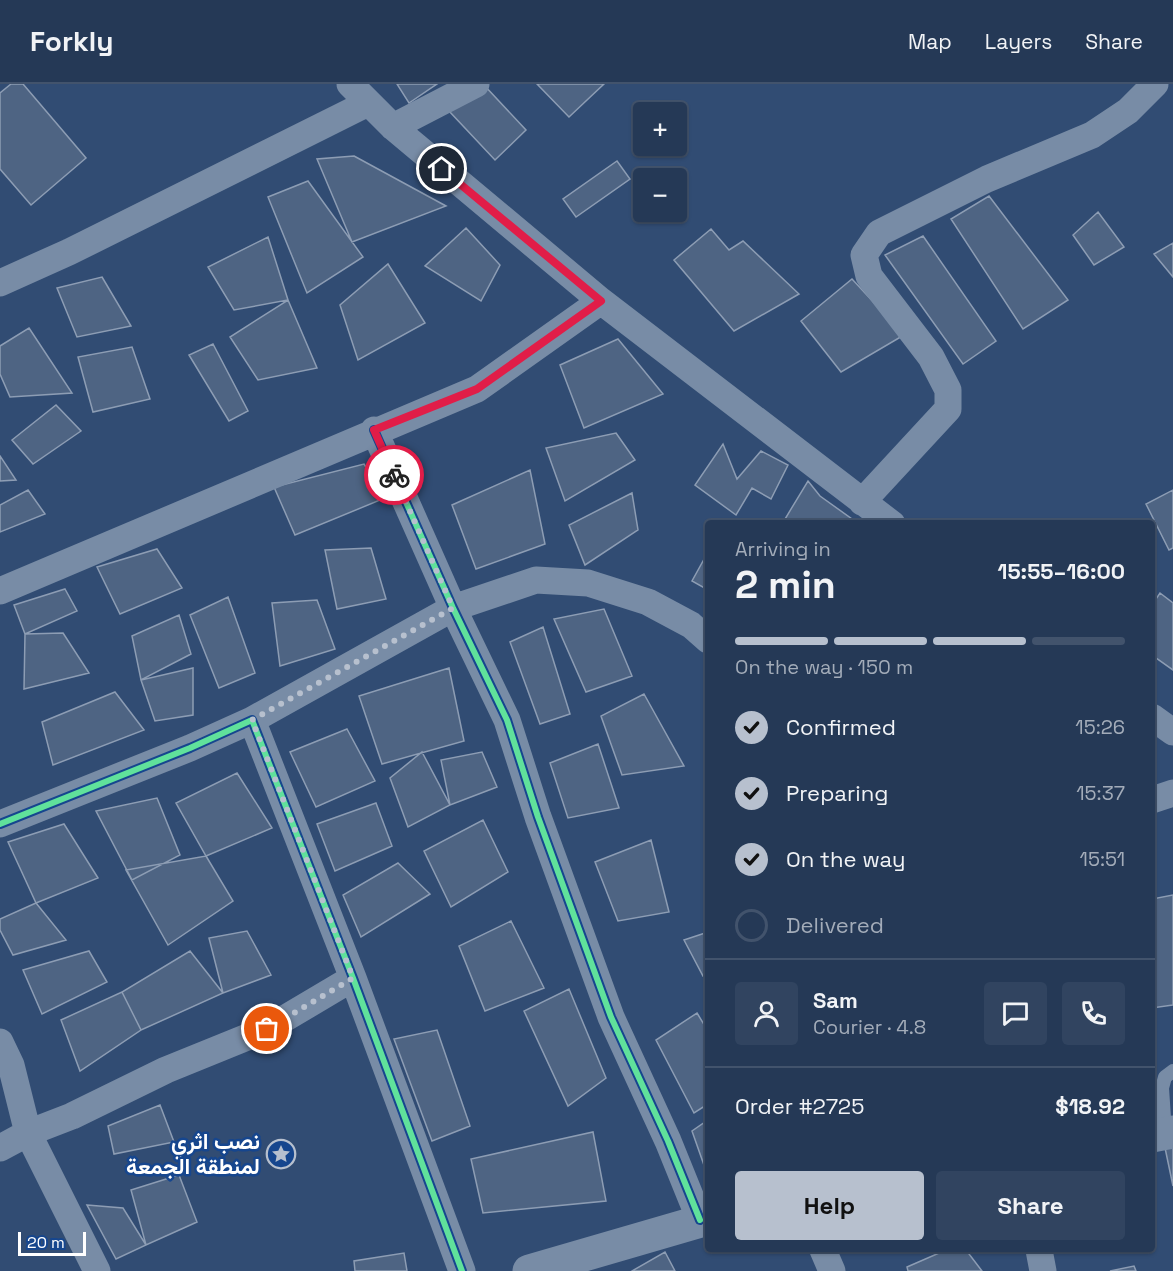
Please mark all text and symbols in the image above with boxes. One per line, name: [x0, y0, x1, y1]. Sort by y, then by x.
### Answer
text: Forkly: [30, 23, 114, 59]
text: Map: [908, 28, 952, 55]
text: Layers: [985, 28, 1052, 55]
text: Share: [1085, 28, 1143, 55]
map controls: [633, 102, 687, 222]
button: +: [633, 102, 687, 156]
pin: [416, 143, 467, 194]
icon: home: [425, 152, 458, 185]
button: −: [633, 168, 687, 222]
courier: [364, 445, 424, 505]
icon: bike: [378, 459, 411, 492]
text: Arriving in: [735, 536, 831, 562]
text: 15:55–16:00: [997, 557, 1125, 585]
text: 2 min: [735, 560, 836, 609]
text: On the way · 150 m: [735, 654, 913, 680]
icon: check: [735, 711, 768, 744]
text: Confirmed: [786, 713, 896, 741]
text: 15:26: [1075, 714, 1125, 740]
icon: check: [735, 777, 768, 810]
text: Preparing: [786, 779, 888, 807]
text: 15:37: [1076, 780, 1125, 806]
icon: check: [735, 843, 768, 876]
text: On the way: [786, 845, 905, 873]
text: 15:51: [1080, 846, 1125, 872]
text: Delivered: [786, 911, 884, 939]
button: person: [735, 982, 798, 1045]
button: chat: [984, 982, 1047, 1045]
button: phone: [1062, 982, 1125, 1045]
text: Sam: [813, 986, 858, 1014]
pin: [241, 1003, 292, 1054]
icon: bag: [250, 1012, 283, 1045]
text: Courier · 4.8: [813, 1014, 926, 1040]
text: Order #2725: [735, 1092, 864, 1120]
text: $18.92: [1055, 1092, 1125, 1120]
place label: نصب اثري لمنطقة الجمعة: [126, 1127, 260, 1180]
place icon: نصب اثري لمنطقة الجمعة: [265, 1138, 297, 1170]
button: Help: [735, 1171, 924, 1240]
button: Share: [936, 1171, 1125, 1240]
scale bar: [18, 1229, 86, 1256]
text: 20 m: [27, 1232, 65, 1253]

